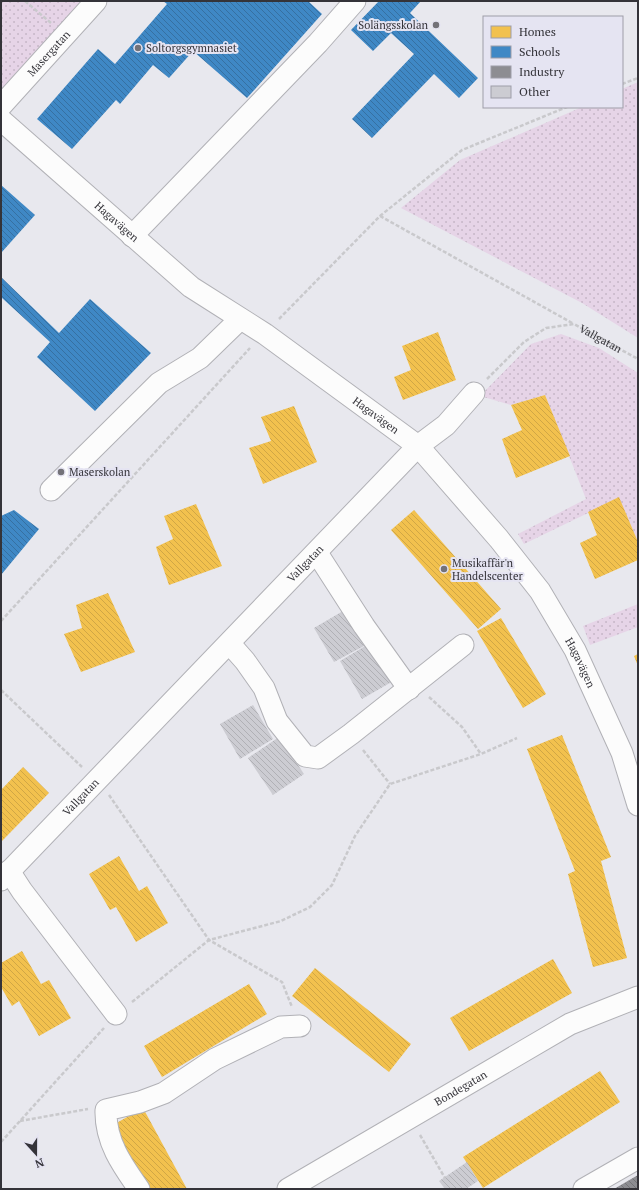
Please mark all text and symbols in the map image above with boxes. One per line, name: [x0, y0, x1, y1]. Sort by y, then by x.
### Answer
legend: [483, 16, 623, 108]
place label: Solängsskolan: [358, 18, 428, 32]
marker: Solängsskolan: [431, 20, 441, 30]
text: Homes: [519, 24, 556, 39]
street label: Masergatan: [24, 27, 73, 79]
place label: Soltorgsgymnasiet: [146, 41, 237, 55]
marker: Soltorgsgymnasiet: [133, 43, 143, 53]
text: Schools: [519, 44, 560, 59]
text: Industry: [519, 64, 565, 79]
text: Other: [519, 84, 550, 99]
street label: Hagavägen: [92, 199, 142, 245]
street label: Vallgatan: [577, 321, 625, 356]
street label: Hagavägen: [350, 394, 402, 437]
place label: Maserskolan: [69, 465, 131, 479]
marker: Maserskolan: [56, 467, 66, 477]
street label: Vallgatan: [284, 542, 327, 585]
place label: Musikaffär'n Handelscenter: [452, 556, 523, 583]
marker: Musikaffär'n Handelscenter: [439, 564, 449, 574]
street label: Hagavägen: [562, 635, 598, 690]
street label: Vallgatan: [60, 775, 102, 819]
street label: Bondegatan: [432, 1067, 490, 1109]
north arrow: [16, 1134, 56, 1174]
text: N: [33, 1155, 46, 1172]

